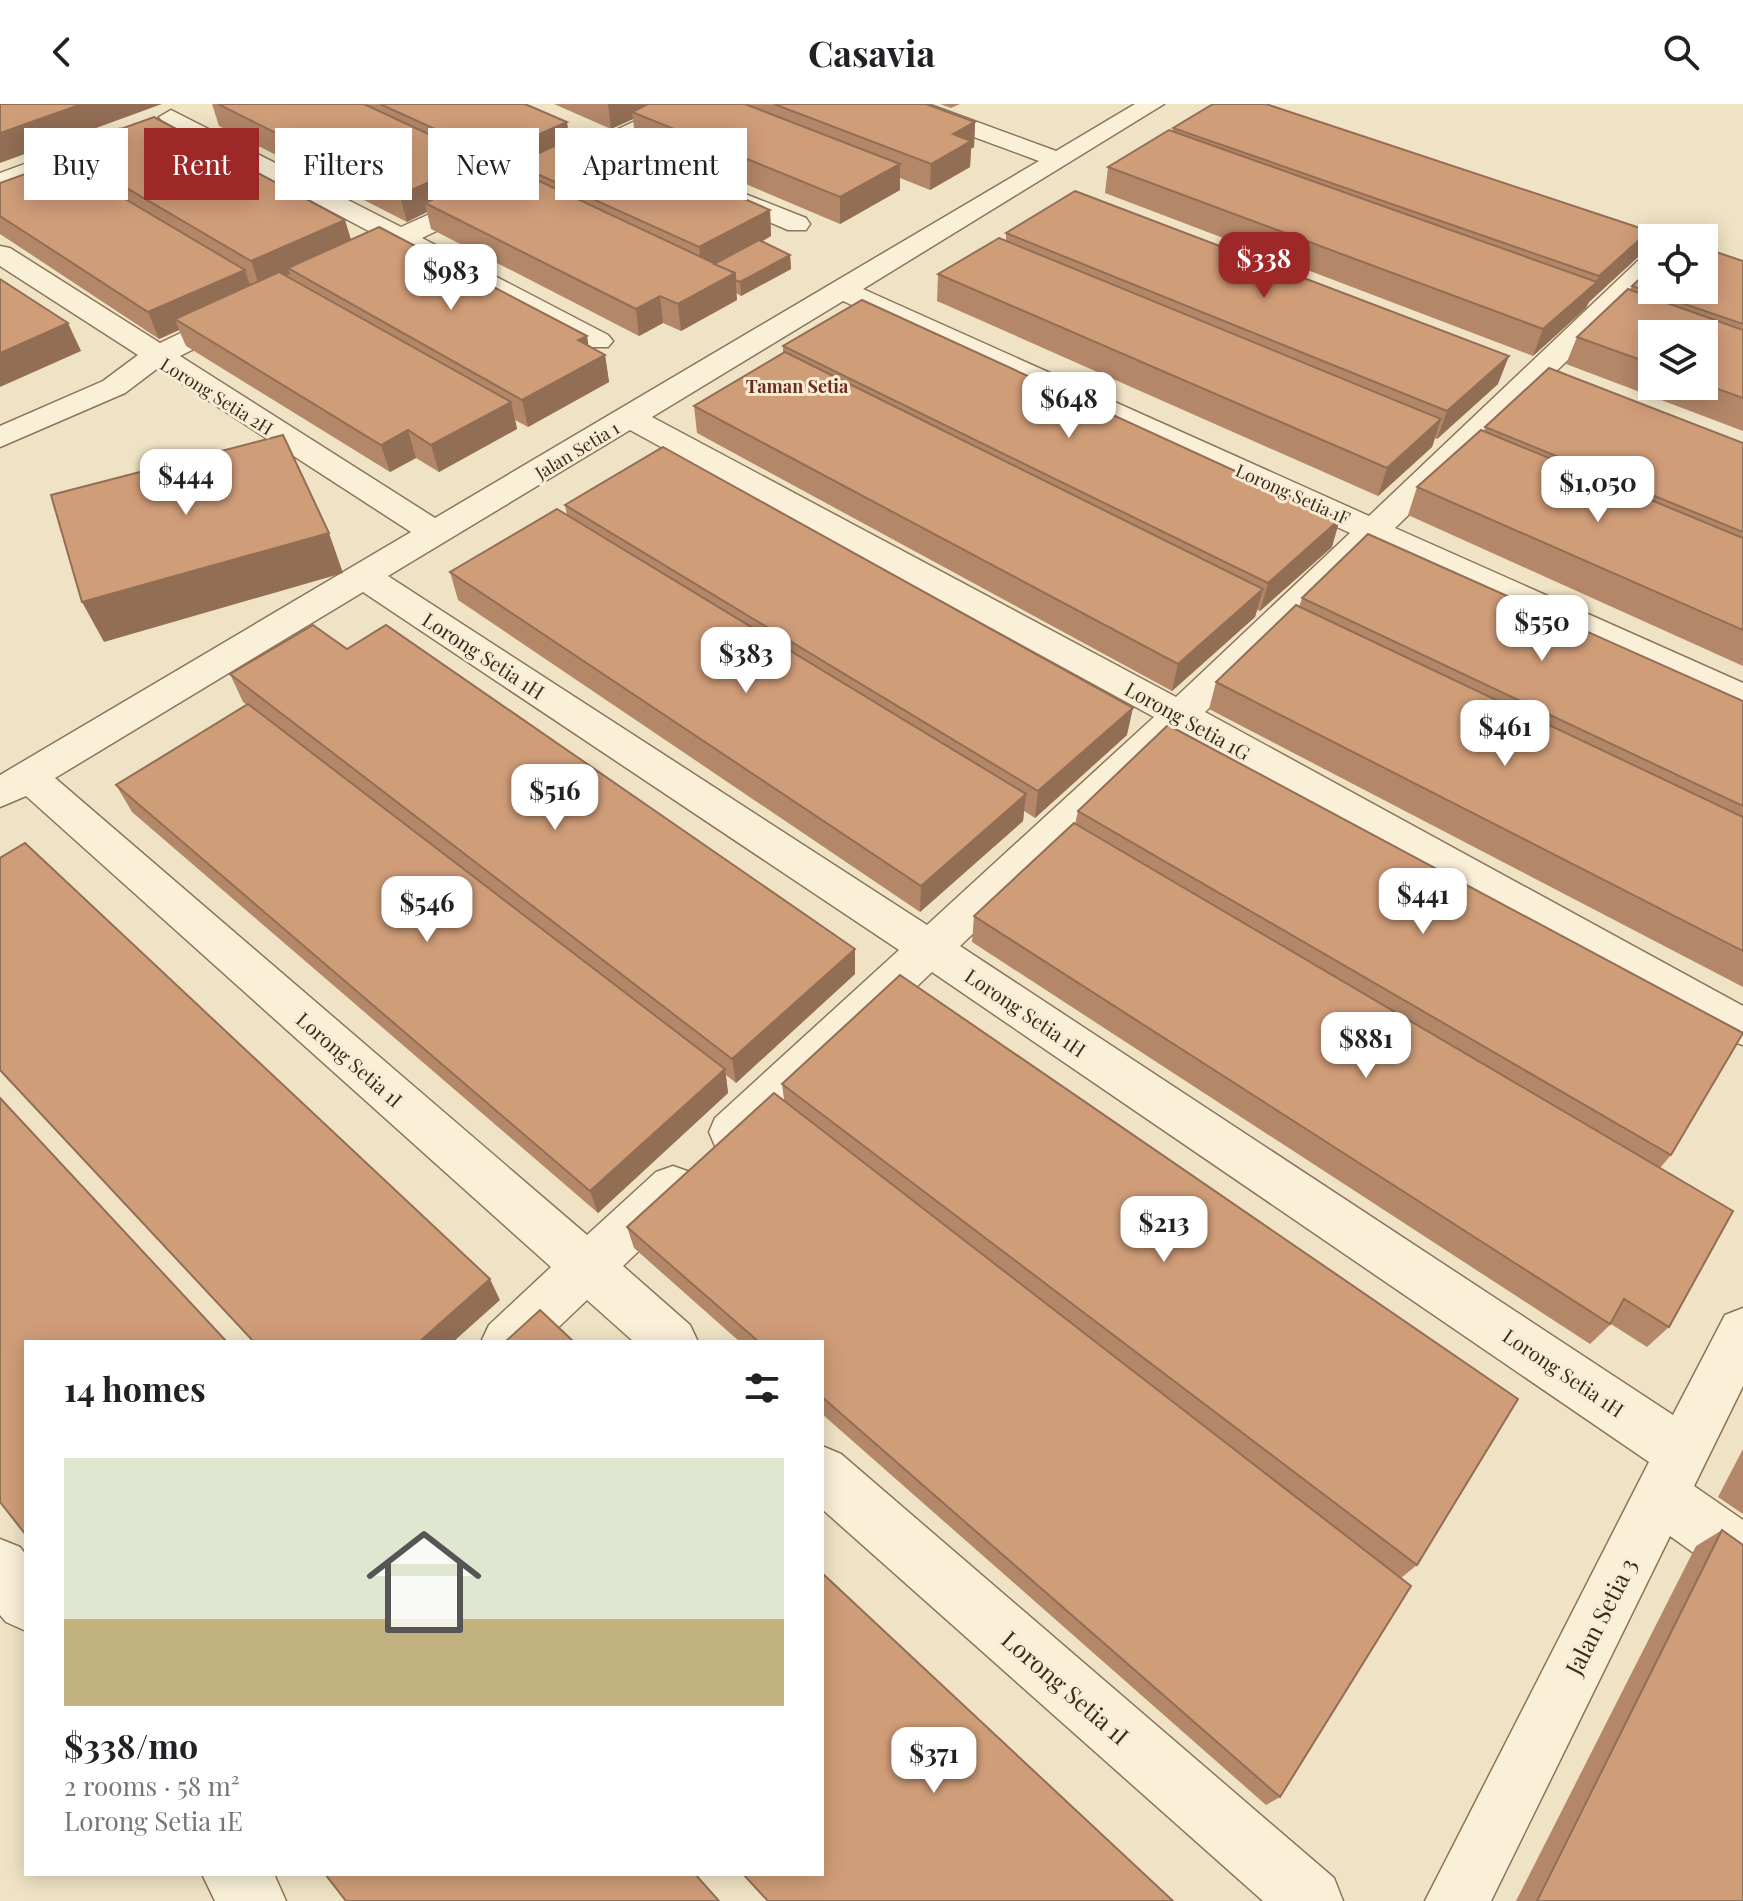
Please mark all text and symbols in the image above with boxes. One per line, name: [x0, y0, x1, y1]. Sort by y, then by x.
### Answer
text: Casavia: [808, 28, 935, 76]
icon: back: [40, 30, 84, 74]
icon: search: [1659, 30, 1703, 74]
chip: Buy: [24, 128, 128, 200]
chip: Rent: [144, 128, 259, 200]
chip: Filters: [275, 128, 412, 200]
chip: New: [428, 128, 539, 200]
chip: Apartment: [555, 128, 747, 200]
map controls: [1638, 224, 1718, 400]
button: locate: [1638, 224, 1718, 304]
pin: $338: [1217, 232, 1311, 300]
text: $338: [1237, 240, 1291, 275]
pin: $983: [404, 244, 498, 312]
text: $983: [423, 252, 479, 287]
button: layers: [1638, 320, 1718, 400]
street label: Lorong Setia 2H: [156, 352, 278, 440]
pin: $648: [1022, 372, 1116, 440]
district label: Taman Setia: [746, 374, 849, 398]
text: $648: [1040, 380, 1098, 415]
street label: Jalan Setia 1: [530, 415, 624, 485]
pin: $444: [139, 449, 233, 517]
pin: $1,050: [1533, 456, 1663, 524]
text: $444: [158, 457, 214, 492]
street label: Lorong Setia 1F: [1232, 458, 1354, 530]
text: $1,050: [1559, 464, 1637, 499]
pin: $550: [1495, 595, 1589, 663]
text: $550: [1514, 603, 1570, 638]
street label: Lorong Setia 1H: [418, 605, 550, 705]
pin: $383: [699, 627, 793, 695]
text: $383: [719, 635, 773, 670]
street label: Lorong Setia 1G: [1120, 674, 1256, 766]
pin: $461: [1458, 700, 1552, 768]
text: $461: [1478, 708, 1532, 743]
pin: $516: [508, 764, 602, 832]
text: $516: [529, 772, 581, 807]
pin: $441: [1376, 868, 1470, 936]
pin: $546: [380, 876, 474, 944]
text: $441: [1397, 876, 1449, 911]
text: $546: [399, 884, 455, 919]
street label: Lorong Setia 1H: [960, 962, 1092, 1062]
street label: Lorong Setia 1I: [291, 1005, 409, 1113]
pin: $881: [1319, 1012, 1413, 1080]
text: $881: [1339, 1020, 1393, 1055]
pin: $213: [1117, 1196, 1211, 1264]
text: $213: [1139, 1204, 1190, 1239]
street label: Lorong Setia 1H: [1498, 1322, 1630, 1422]
text: 14 homes: [64, 1365, 206, 1411]
icon: filters: [740, 1366, 784, 1410]
icon: home: [352, 1510, 496, 1654]
street label: Jalan Setia 3: [1556, 1552, 1643, 1681]
street label: Lorong Setia 1I: [996, 1623, 1136, 1751]
text: $338/mo: [64, 1722, 198, 1768]
pin: $371: [887, 1727, 981, 1795]
text: $371: [909, 1735, 959, 1770]
text: 2 rooms · 58 m²: [64, 1768, 240, 1803]
text: Lorong Setia 1E: [64, 1803, 243, 1838]

